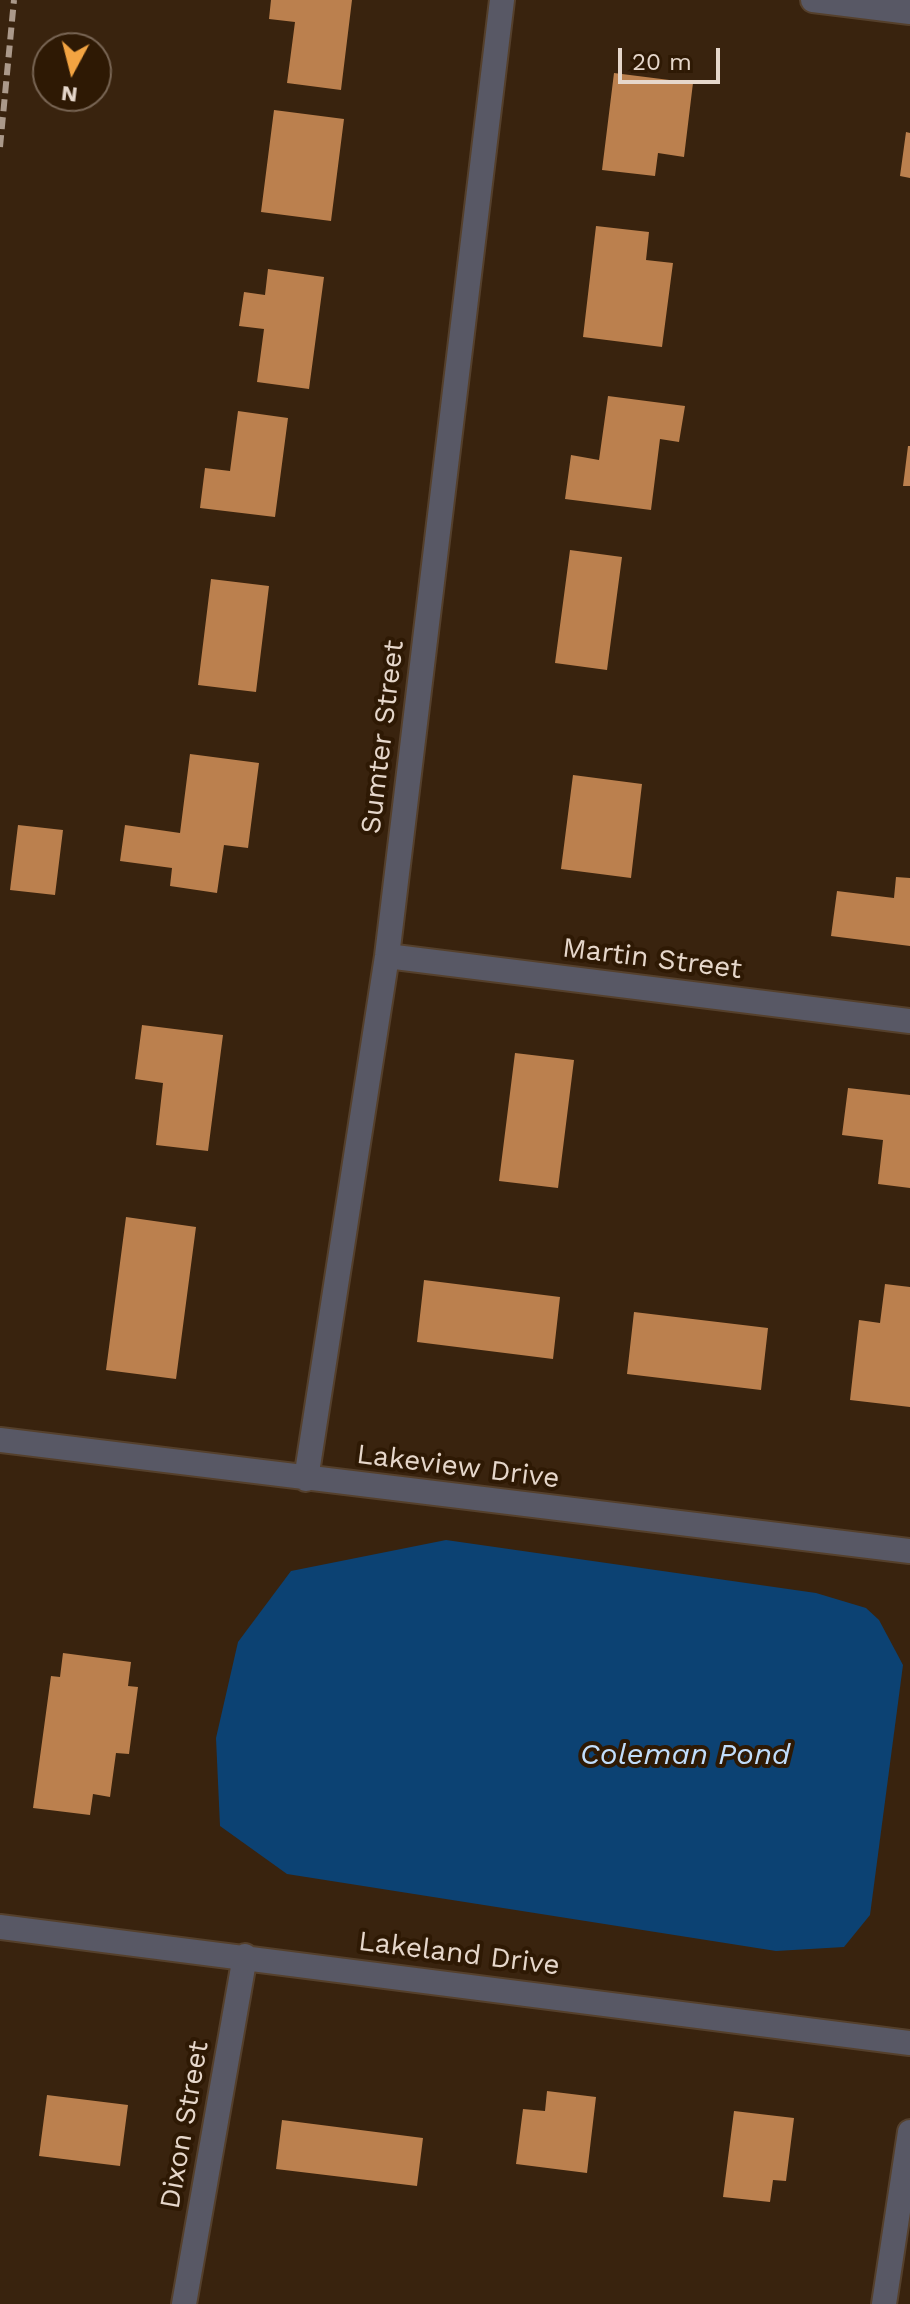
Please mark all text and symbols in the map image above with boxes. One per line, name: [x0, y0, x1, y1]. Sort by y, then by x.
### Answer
north arrow: [32, 32, 112, 112]
scale bar: [622, 32, 724, 82]
text: 20 m: [632, 48, 692, 76]
text: N: [60, 81, 79, 108]
street label: Sumter Street: [354, 638, 412, 836]
street label: Martin Street: [560, 931, 744, 987]
street label: Lakeview Drive: [355, 1438, 561, 1496]
water label: Coleman Pond: [580, 1737, 790, 1773]
street label: Lakeland Drive: [356, 1925, 562, 1983]
street label: Dixon Street: [154, 2038, 216, 2212]

